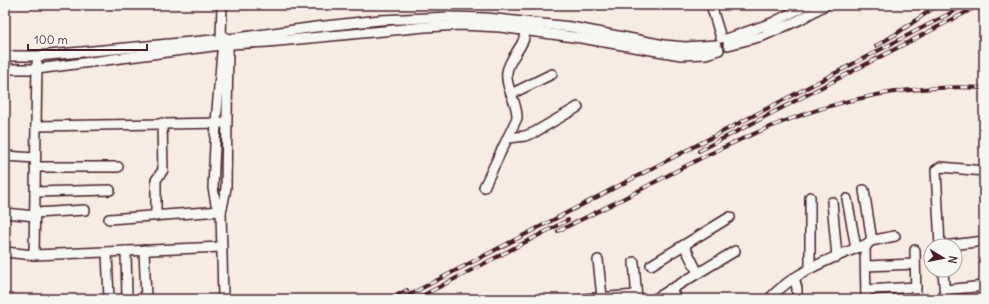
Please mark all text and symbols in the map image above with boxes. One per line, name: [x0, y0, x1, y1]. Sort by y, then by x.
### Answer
scale bar: [28, 26, 147, 52]
text: 100 m: [34, 32, 68, 47]
north arrow: [923, 238, 963, 278]
text: N: [945, 255, 960, 265]

